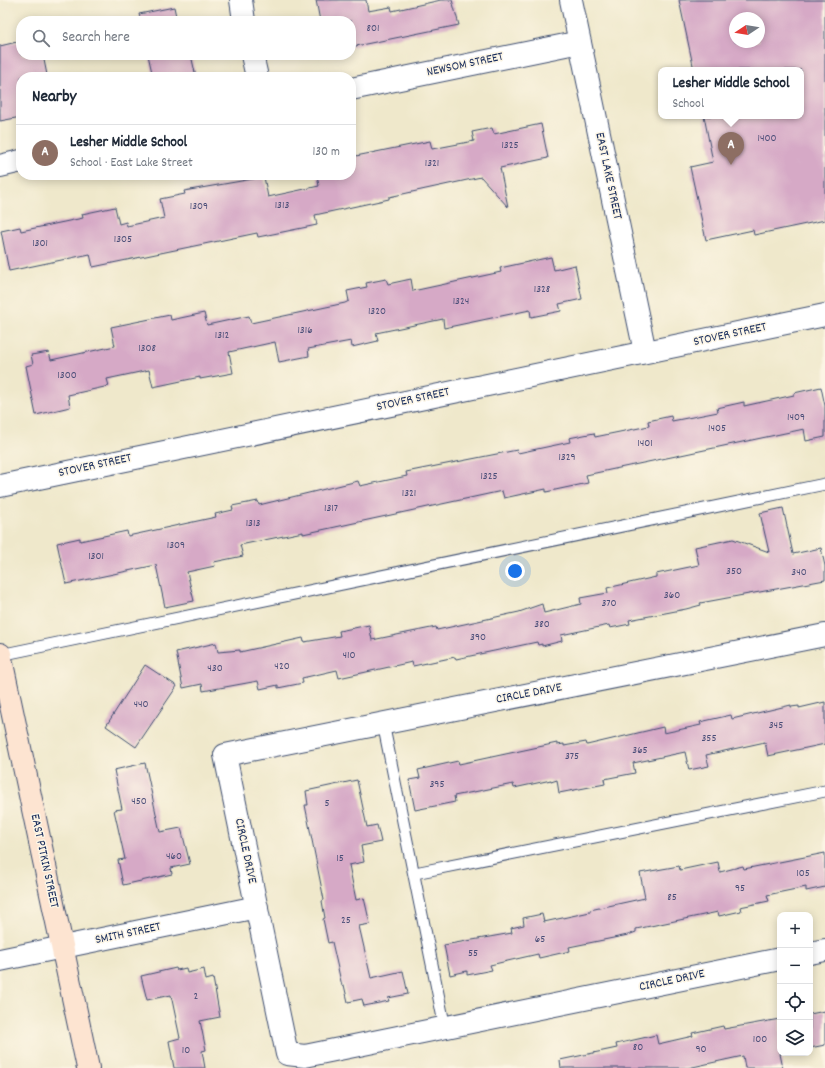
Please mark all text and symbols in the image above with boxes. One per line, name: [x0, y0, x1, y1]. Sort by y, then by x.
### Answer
north arrow: [729, 12, 765, 48]
search box: [16, 16, 356, 60]
house number: 801: [367, 21, 379, 37]
icon: search: [30, 27, 52, 49]
text: Search here: [62, 27, 130, 49]
street label: NEWSOM STREET: [425, 48, 505, 82]
popup: [658, 67, 804, 119]
text: Lesher Middle School: [672, 73, 790, 95]
text: Nearby: [32, 86, 76, 110]
text: School: [672, 95, 704, 114]
street label: EAST LAKE STREET: [590, 131, 626, 221]
house number: 1400: [758, 131, 776, 147]
text: Lesher Middle School: [70, 132, 187, 154]
pin: A: [718, 132, 744, 165]
house number: 1325: [501, 138, 519, 154]
text: A: [41, 143, 49, 162]
text: 130 m: [312, 143, 340, 162]
text: School · East Lake Street: [70, 154, 193, 173]
house number: 1321: [425, 156, 439, 172]
house number: 1313: [275, 198, 289, 214]
house number: 1309: [190, 199, 208, 215]
house number: 1305: [114, 232, 132, 248]
house number: 1301: [32, 236, 48, 252]
house number: 1328: [534, 282, 550, 298]
house number: 1324: [453, 294, 469, 310]
house number: 1320: [368, 304, 386, 320]
street label: STOVER STREET: [692, 318, 768, 352]
house number: 1316: [297, 323, 313, 339]
house number: 1312: [215, 328, 229, 344]
house number: 1308: [138, 341, 156, 357]
house number: 1300: [57, 368, 77, 384]
street label: STOVER STREET: [375, 383, 451, 417]
house number: 1409: [787, 410, 805, 426]
house number: 1405: [708, 421, 726, 437]
house number: 1401: [637, 436, 653, 452]
street label: STOVER STREET: [57, 449, 133, 483]
house number: 1329: [558, 450, 576, 466]
house number: 1325: [480, 469, 498, 485]
house number: 1321: [402, 486, 416, 502]
house number: 1317: [324, 501, 338, 517]
house number: 1313: [246, 516, 260, 532]
house number: 1309: [167, 538, 185, 554]
house number: 1301: [88, 549, 104, 565]
your location: [505, 561, 525, 581]
house number: 350: [726, 564, 742, 580]
house number: 340: [791, 565, 807, 581]
house number: 360: [664, 588, 680, 604]
house number: 370: [601, 596, 617, 612]
house number: 380: [534, 617, 550, 633]
house number: 390: [470, 630, 486, 646]
house number: 410: [343, 648, 355, 664]
house number: 420: [274, 659, 290, 675]
house number: 430: [207, 661, 223, 677]
street label: CIRCLE DRIVE: [494, 678, 564, 710]
house number: 440: [133, 697, 149, 713]
house number: 345: [769, 718, 783, 734]
house number: 355: [701, 731, 717, 747]
house number: 365: [632, 743, 648, 759]
house number: 375: [565, 749, 579, 765]
house number: 395: [429, 777, 445, 793]
house number: 450: [131, 794, 147, 810]
house number: 5: [324, 796, 330, 812]
street label: EAST PITKIN STREET: [25, 812, 63, 910]
street label: CIRCLE DRIVE: [229, 816, 261, 886]
house number: 460: [166, 849, 182, 865]
house number: 15: [336, 851, 344, 867]
house number: 105: [796, 866, 810, 882]
house number: 95: [735, 881, 745, 897]
house number: 85: [667, 890, 677, 906]
map controls: [777, 912, 813, 1056]
button: +: [777, 912, 813, 948]
house number: 25: [341, 913, 351, 929]
street label: SMITH STREET: [94, 918, 162, 950]
house number: 65: [535, 932, 545, 948]
house number: 55: [468, 946, 478, 962]
button: −: [777, 948, 813, 984]
street label: CIRCLE DRIVE: [637, 965, 707, 997]
button: locate: [777, 984, 813, 1020]
house number: 2: [194, 989, 199, 1005]
button: layers: [777, 1020, 813, 1056]
house number: 100: [753, 1032, 767, 1048]
house number: 80: [633, 1040, 643, 1056]
house number: 90: [695, 1042, 707, 1058]
house number: 10: [182, 1043, 190, 1059]

